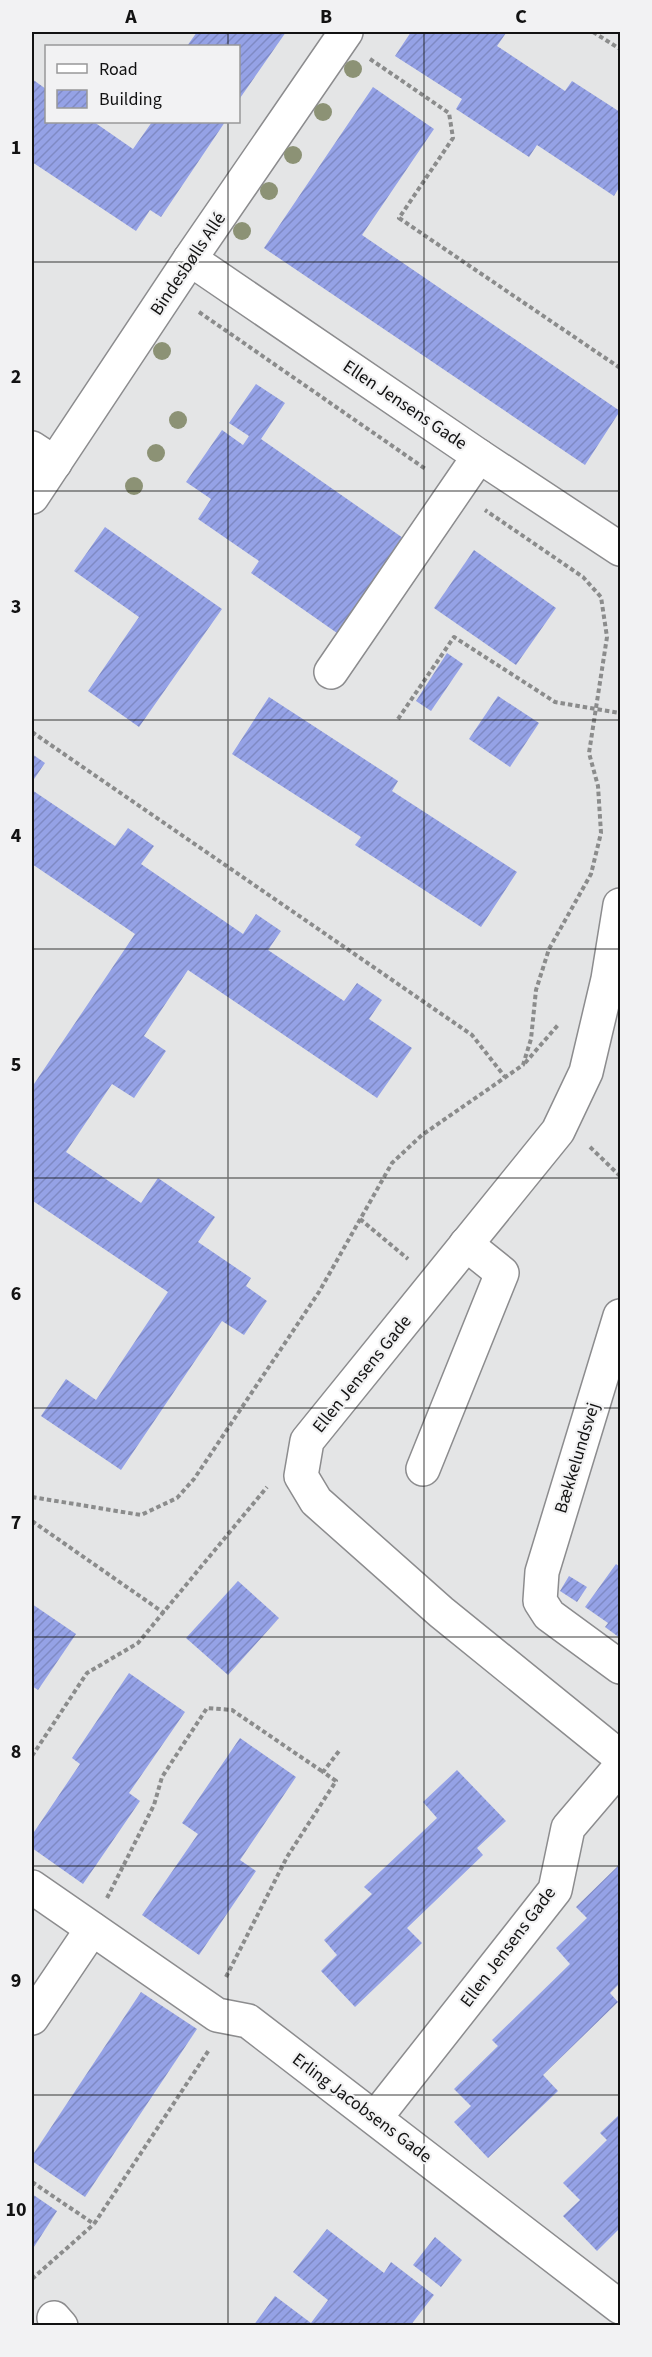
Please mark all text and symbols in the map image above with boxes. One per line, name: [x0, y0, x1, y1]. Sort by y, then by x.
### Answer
text: A: [124, 3, 137, 31]
text: B: [320, 3, 332, 31]
text: C: [515, 3, 527, 31]
legend: [45, 45, 240, 123]
text: Road: [99, 57, 138, 82]
text: Building: [99, 87, 162, 112]
text: 1: [11, 134, 21, 162]
street label: Bindesbølls Allé: [144, 208, 232, 320]
street label: Ellen Jensens Gade: [338, 354, 472, 456]
text: 2: [11, 363, 21, 391]
text: 3: [11, 593, 21, 621]
text: 4: [11, 822, 22, 850]
text: 5: [11, 1051, 21, 1079]
text: 6: [11, 1280, 21, 1308]
street label: Ellen Jensens Gade: [307, 1310, 417, 1438]
street label: Bækkelundsvej: [548, 1400, 606, 1516]
text: 7: [11, 1509, 21, 1537]
text: 8: [11, 1738, 21, 1766]
street label: Ellen Jensens Gade: [454, 1882, 562, 2012]
text: 9: [11, 1967, 21, 1995]
street label: Erling Jacobsens Gade: [287, 2047, 437, 2169]
text: 10: [5, 2196, 27, 2224]

